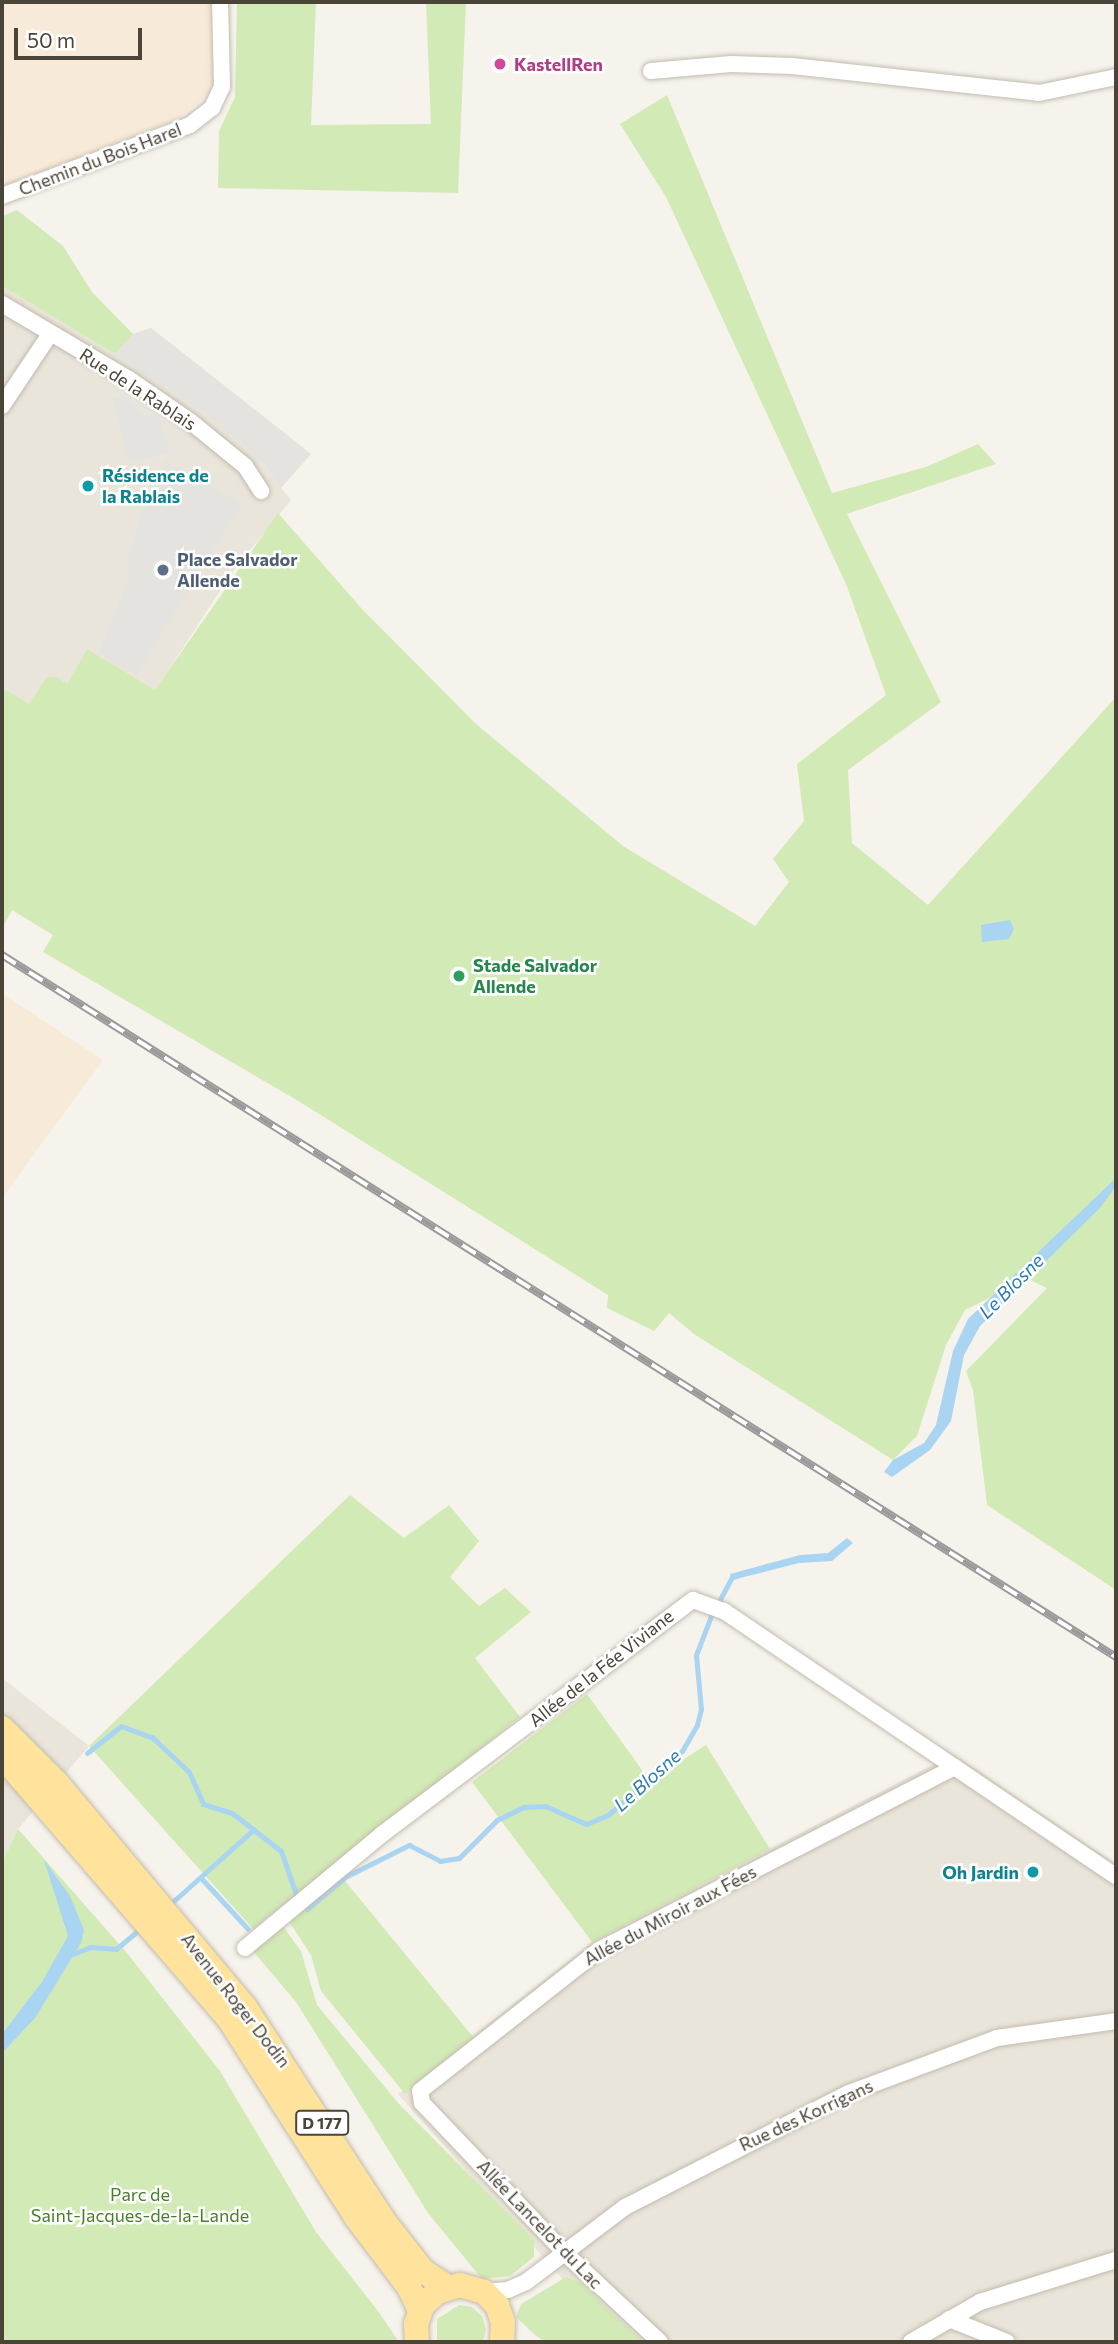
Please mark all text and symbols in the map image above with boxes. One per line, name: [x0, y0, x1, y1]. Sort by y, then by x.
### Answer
scale bar: [18, 14, 145, 58]
text: 50 m: [27, 27, 75, 52]
place label: KastellRen: [514, 53, 603, 75]
marker: KastellRen: [492, 56, 508, 72]
street label: Chemin du Bois Harel: [16, 118, 184, 200]
street label: Rue de la Rablais: [76, 343, 200, 435]
place label: Résidence de la Rablais: [102, 465, 209, 508]
marker: Résidence de la Rablais: [80, 478, 96, 494]
place label: Place Salvador Allende: [177, 549, 298, 592]
marker: Place Salvador Allende: [155, 562, 171, 578]
place label: Stade Salvador Allende: [473, 955, 597, 998]
marker: Stade Salvador Allende: [451, 968, 467, 984]
water label: Le Blosne: [974, 1249, 1048, 1323]
street label: Allée de la Fée Viviane: [525, 1605, 677, 1731]
water label: Le Blosne: [609, 1744, 685, 1816]
street label: Allée du Miroir aux Fées: [580, 1860, 760, 1970]
place label: Oh Jardin: [942, 1861, 1019, 1883]
marker: Oh Jardin: [1025, 1864, 1041, 1880]
street label: Avenue Roger Dodin: [177, 1928, 295, 2072]
street label: Rue des Korrigans: [736, 2075, 876, 2155]
road number: D 177: [294, 2110, 350, 2136]
street label: Allée Lancelot du Lac: [473, 2155, 607, 2293]
park label: Parc de Saint-Jacques-de-la-Lande: [31, 2184, 249, 2226]

